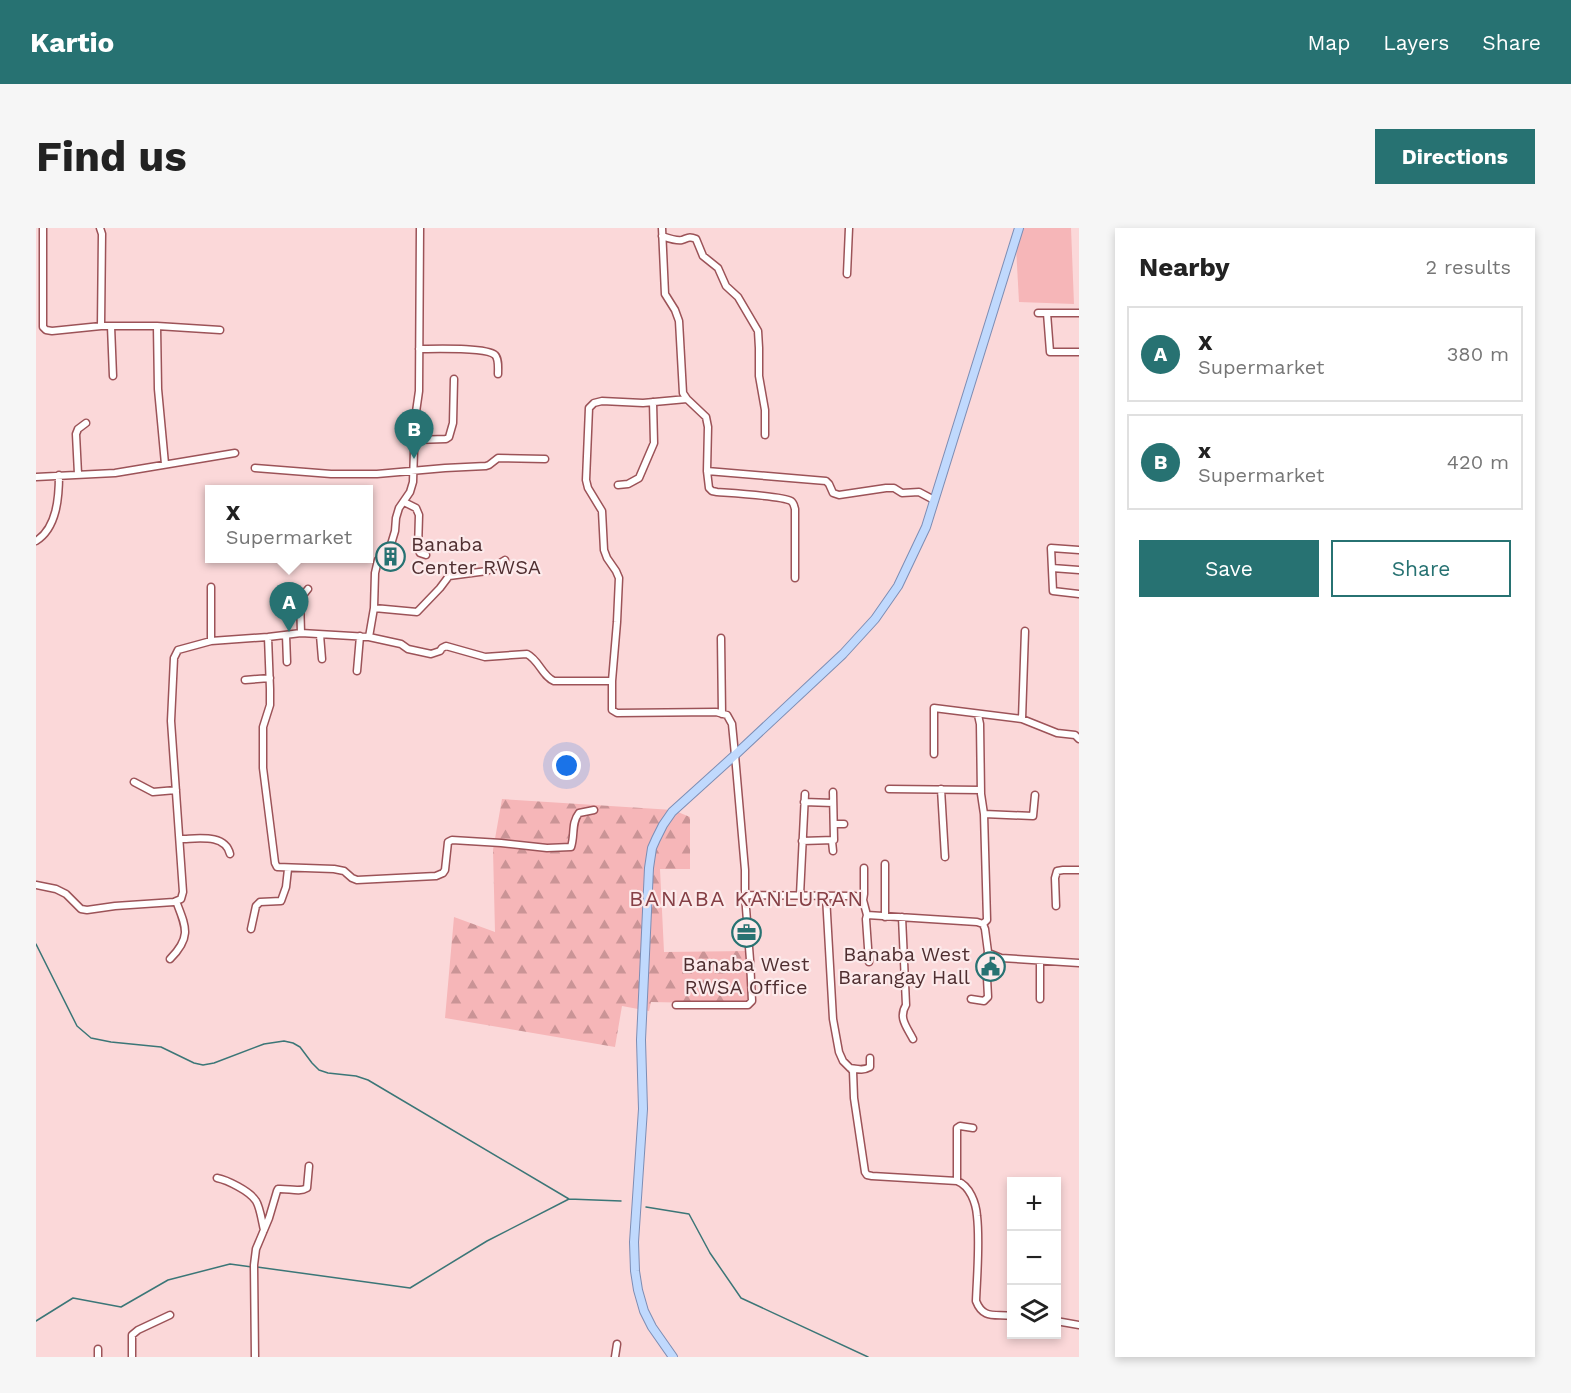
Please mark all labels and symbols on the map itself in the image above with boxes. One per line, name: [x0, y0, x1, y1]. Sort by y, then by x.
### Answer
pin: B: [394, 410, 434, 459]
place label: Banaba Center RWSA: [411, 532, 541, 579]
building icon: Banaba Center RWSA: [374, 540, 406, 572]
pin: A: [270, 582, 308, 632]
your location: [552, 751, 581, 780]
district label: BANABA KANLURAN: [629, 886, 865, 911]
office icon: Banaba West RWSA Office: [730, 917, 762, 949]
place label: Banaba West Barangay Hall: [838, 942, 971, 989]
public building icon: Banaba West Barangay Hall: [975, 950, 1007, 982]
place label: Banaba West RWSA Office: [683, 952, 810, 999]

